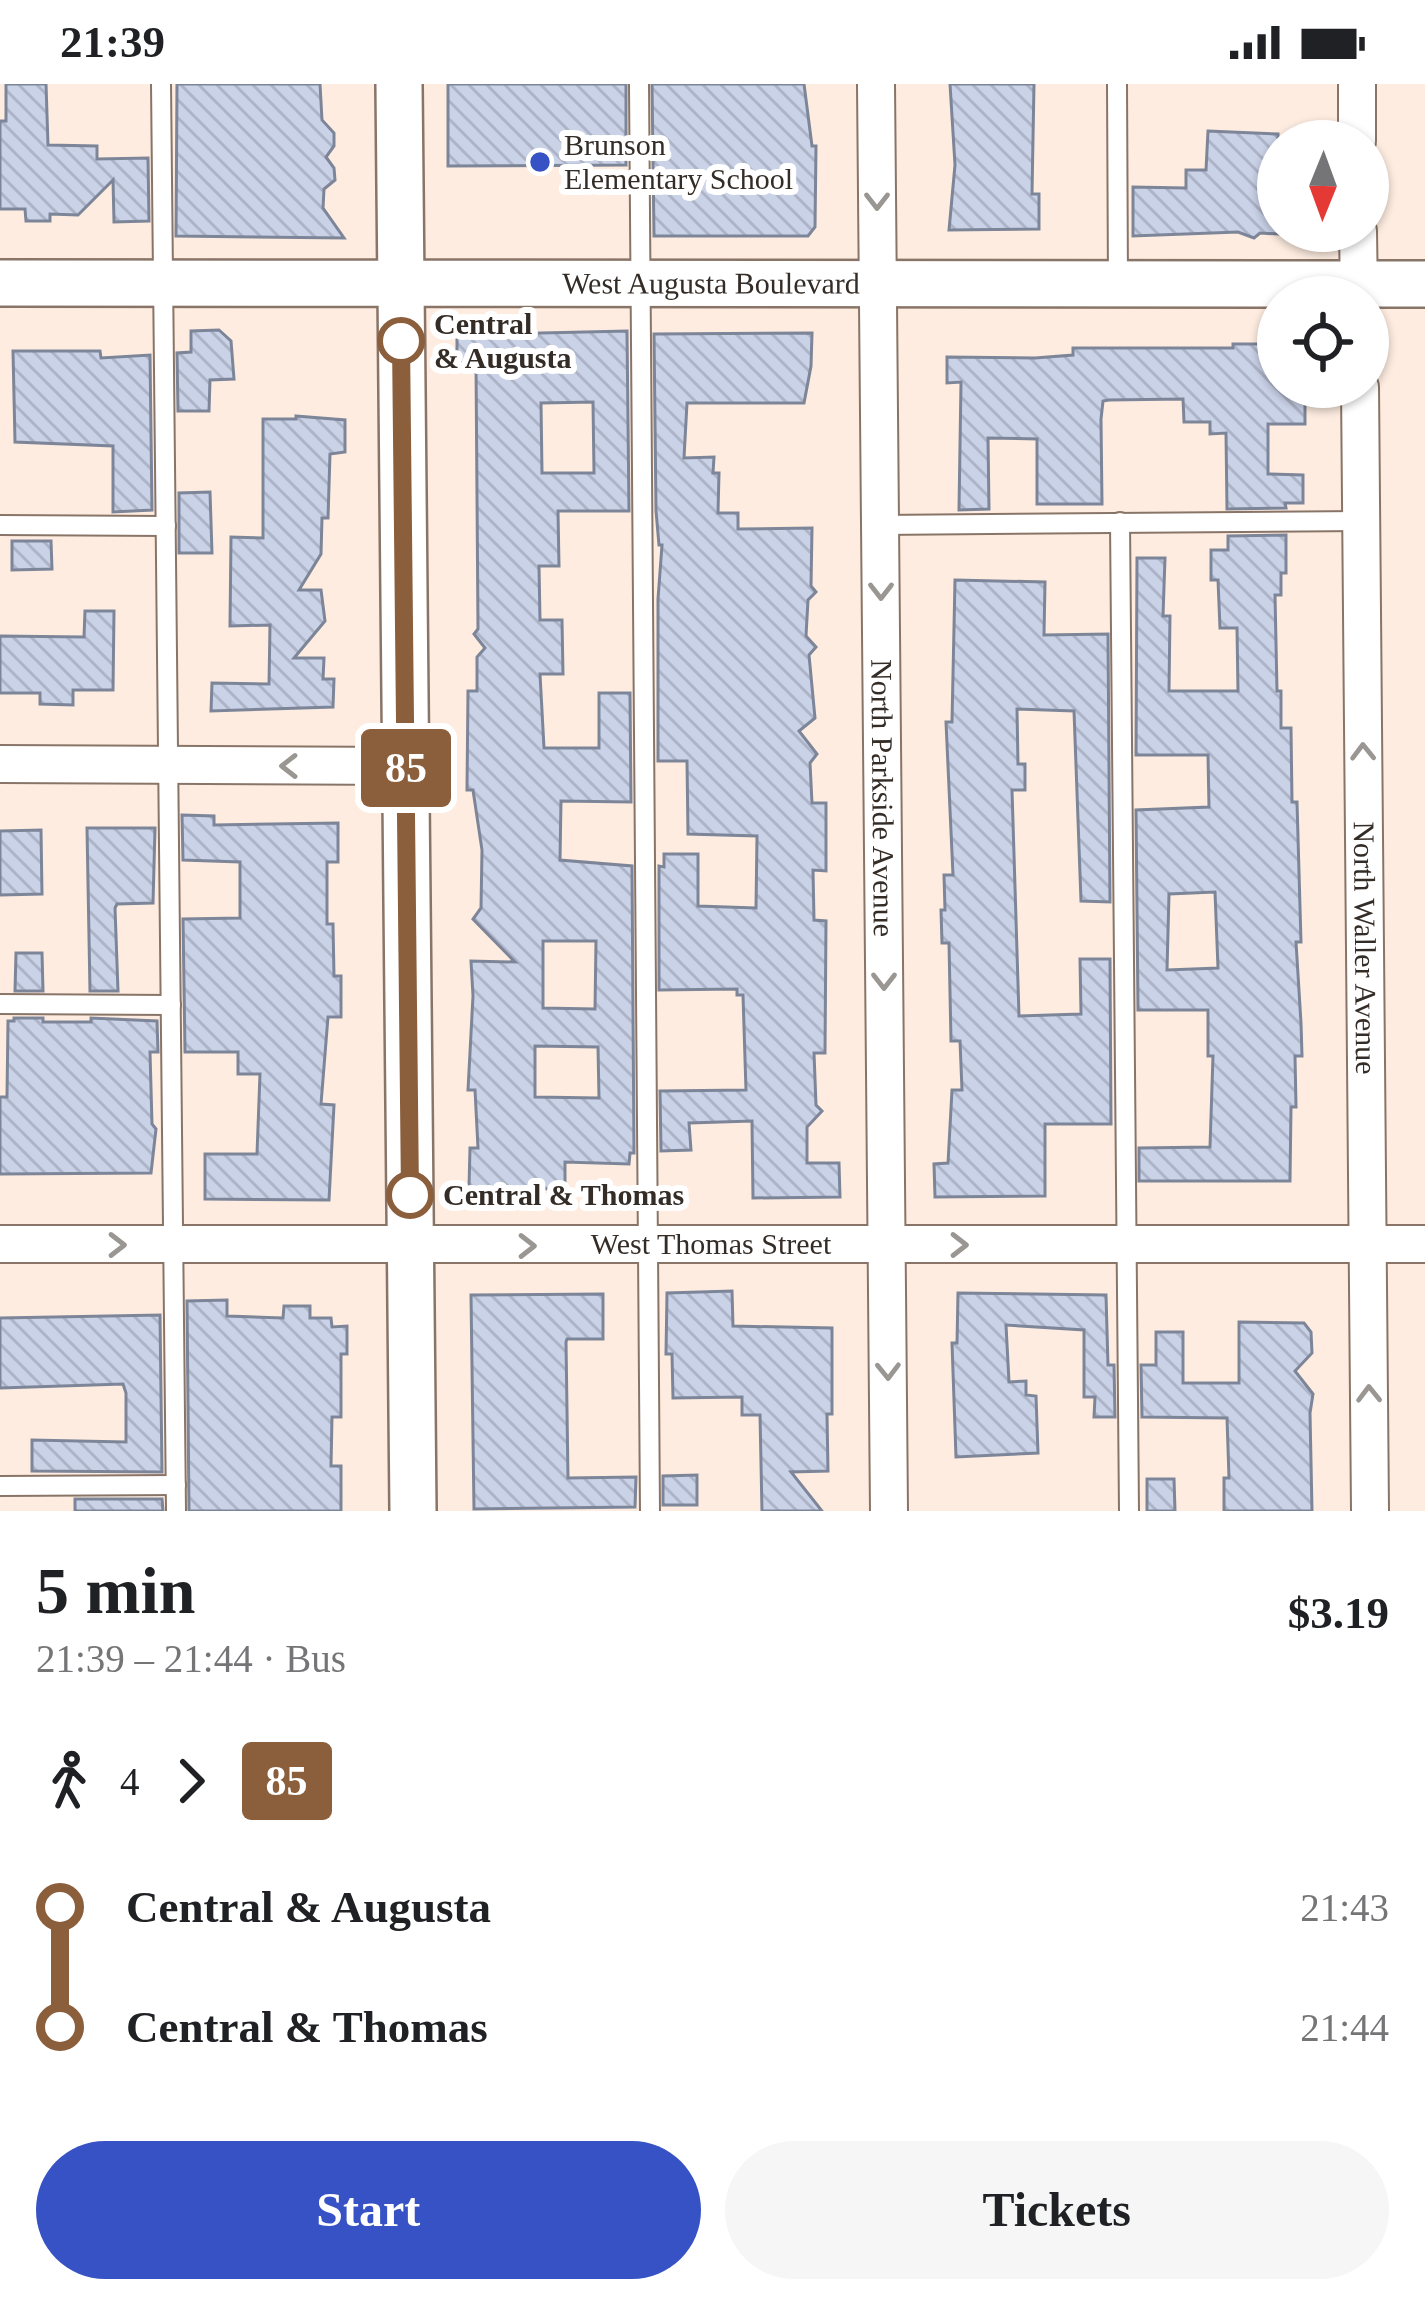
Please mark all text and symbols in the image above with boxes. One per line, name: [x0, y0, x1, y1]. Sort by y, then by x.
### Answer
text: 21:39: [60, 17, 165, 67]
north arrow: [1257, 120, 1389, 252]
map controls: [1257, 120, 1389, 408]
place label: Brunson Elementary School: [564, 128, 793, 195]
marker: Brunson Elementary School: [527, 149, 553, 175]
one-way arrow: [864, 192, 890, 211]
street label: West Augusta Boulevard: [562, 266, 860, 300]
button: locate: [1257, 276, 1389, 408]
place label: Central & Augusta: [434, 307, 572, 374]
marker: Central & Augusta: [379, 319, 423, 363]
one-way arrow: [868, 583, 894, 601]
street label: North Parkside Avenue: [865, 659, 901, 937]
line badge: 85: [352, 729, 460, 807]
one-way arrow: [1350, 742, 1376, 760]
text: 85: [385, 745, 427, 791]
one-way arrow: [279, 753, 297, 779]
street label: North Waller Avenue: [1348, 821, 1383, 1075]
one-way arrow: [871, 973, 897, 991]
marker: Central & Thomas: [388, 1173, 432, 1217]
place label: Central & Thomas: [443, 1178, 684, 1211]
street label: West Thomas Street: [591, 1227, 832, 1260]
one-way arrow: [108, 1231, 127, 1257]
one-way arrow: [951, 1232, 969, 1258]
one-way arrow: [518, 1233, 537, 1259]
one-way arrow: [875, 1363, 901, 1381]
one-way arrow: [1356, 1384, 1382, 1402]
text: 5 min: [36, 1554, 196, 1627]
text: $3.19: [1288, 1588, 1389, 1638]
text: 21:39 – 21:44 · Bus: [36, 1637, 346, 1680]
icon: walk: [36, 1748, 102, 1814]
icon: forward: [158, 1748, 224, 1814]
text: 85: [266, 1758, 308, 1804]
text: 4: [120, 1760, 140, 1803]
text: Central & Augusta: [126, 1882, 491, 1932]
text: 21:43: [1300, 1886, 1389, 1929]
text: Central & Thomas: [126, 2002, 488, 2052]
text: 21:44: [1300, 2006, 1389, 2049]
button: Start: [36, 2141, 701, 2279]
button: Tickets: [725, 2141, 1389, 2279]

